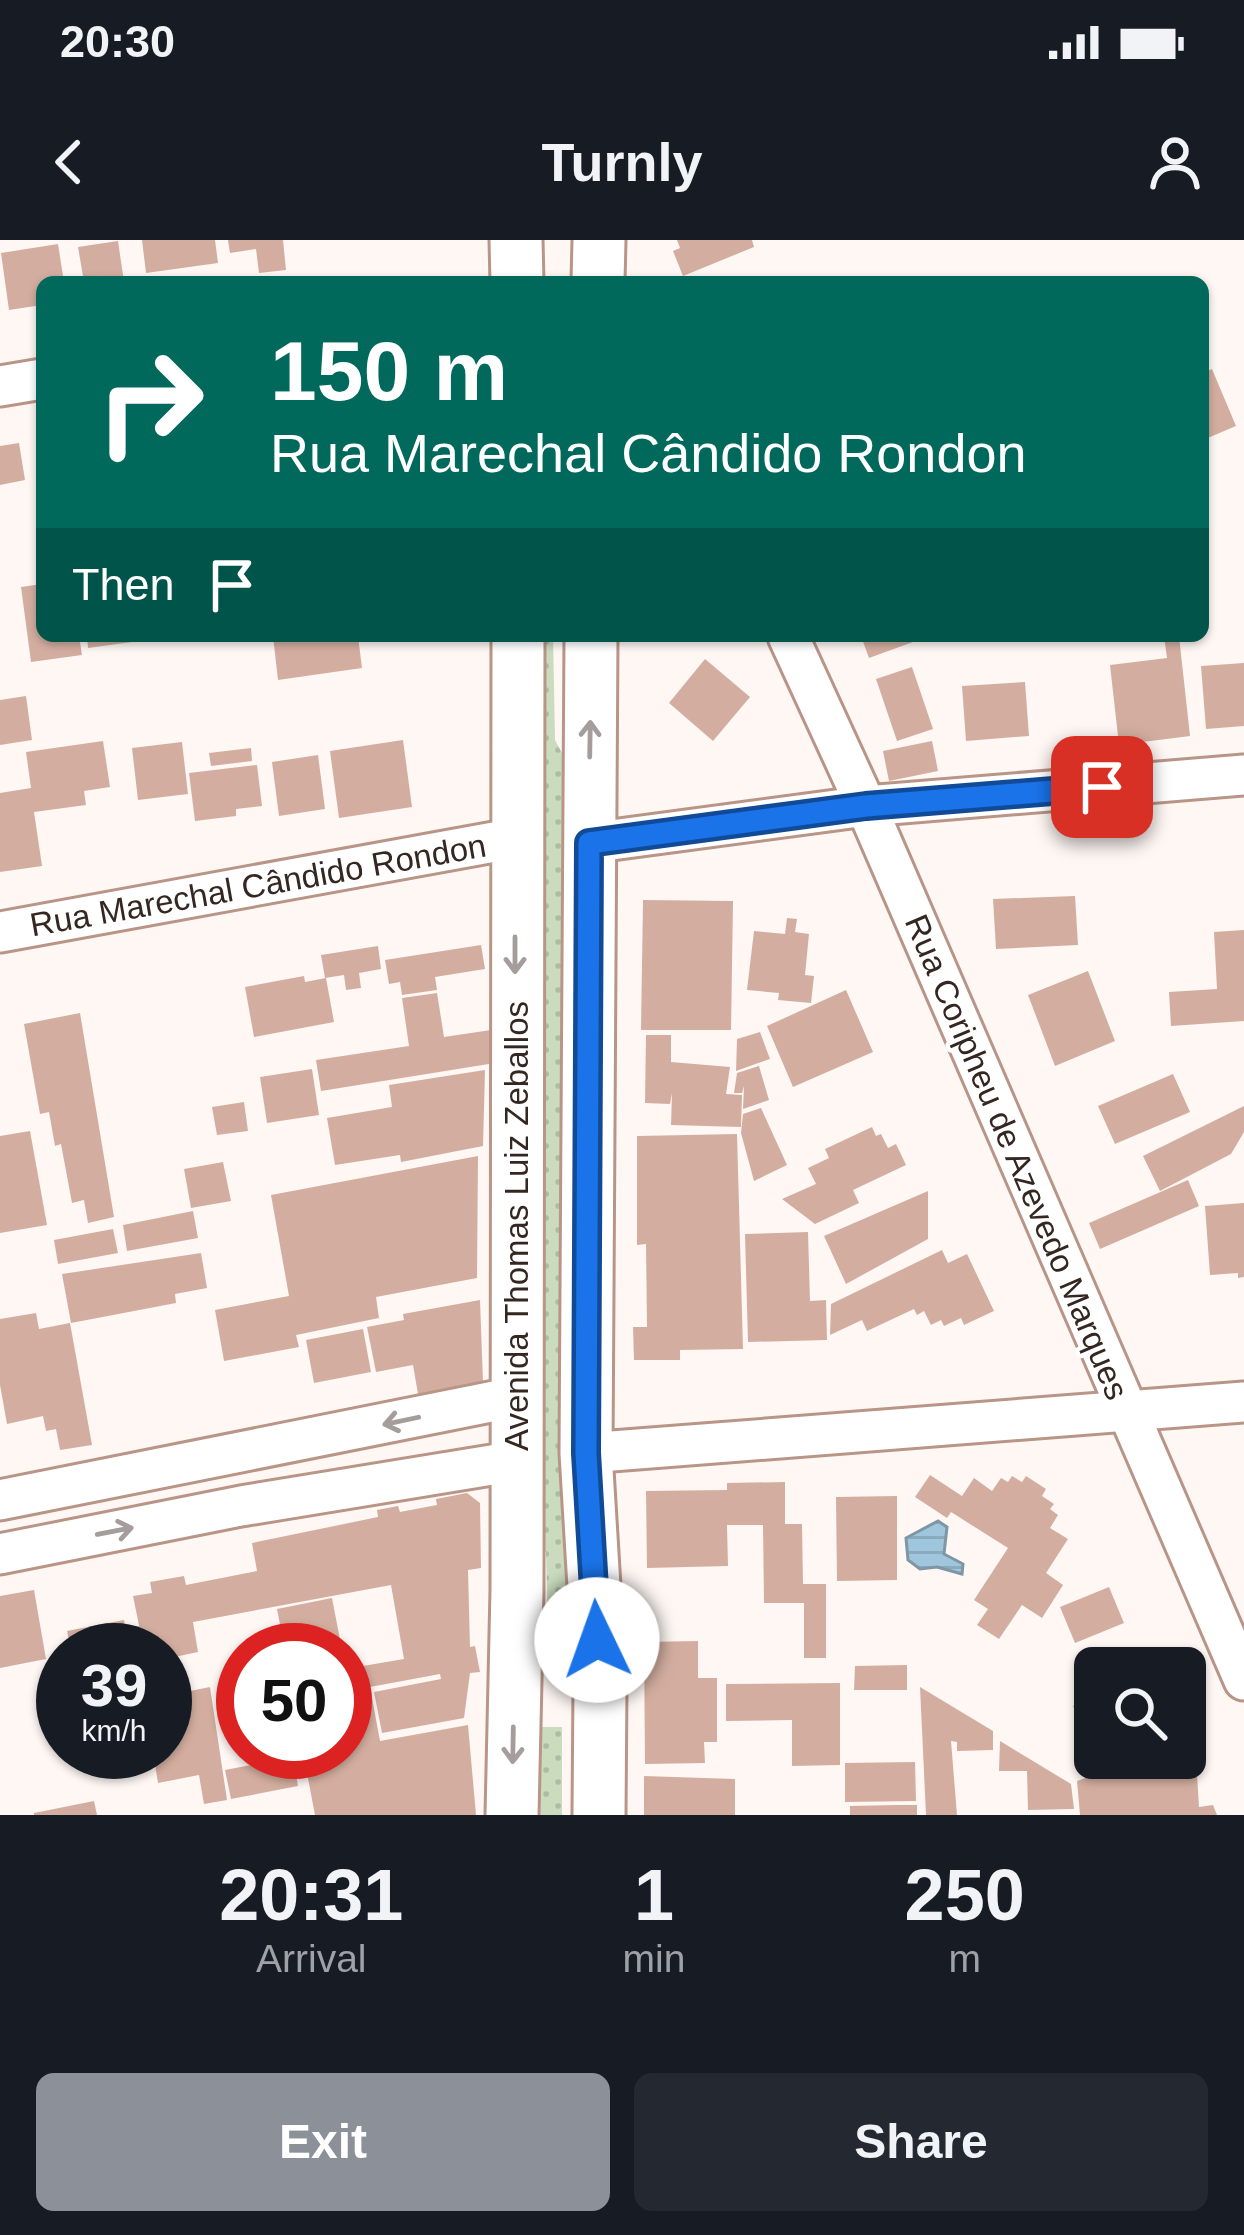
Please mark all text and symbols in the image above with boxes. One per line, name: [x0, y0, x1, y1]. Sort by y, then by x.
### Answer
text: 20:30: [60, 16, 175, 67]
icon: back: [36, 129, 102, 195]
icon: person: [1142, 129, 1208, 195]
text: Turnly: [542, 132, 703, 192]
icon: right: [72, 324, 228, 480]
text: 150 m: [270, 324, 508, 418]
text: Rua Marechal Cândido Rondon: [270, 423, 1026, 483]
icon: arrive: [199, 552, 265, 618]
text: Then: [72, 559, 175, 610]
one-way arrow: [579, 720, 601, 759]
pin: [1051, 736, 1153, 838]
icon: arrive: [1069, 754, 1135, 820]
street label: Rua Marechal Cândido Rondon: [27, 827, 489, 943]
street label: Rua Coripheu de Azevedo Marques: [898, 909, 1136, 1405]
one-way arrow: [504, 935, 527, 974]
street label: Avenida Thomas Luiz Zeballos: [498, 1001, 535, 1451]
one-way arrow: [382, 1411, 421, 1433]
one-way arrow: [94, 1519, 133, 1541]
position arrow: [534, 1577, 660, 1703]
speed limit sign: 50: [216, 1623, 372, 1779]
map controls: [1074, 1647, 1206, 1779]
button: search: [1074, 1647, 1206, 1779]
text: 39: [81, 1652, 147, 1719]
text: km/h: [81, 1714, 147, 1747]
one-way arrow: [502, 1725, 525, 1764]
text: 20:31: [219, 1855, 403, 1935]
text: 1: [634, 1855, 674, 1935]
text: 250: [905, 1855, 1025, 1935]
text: Arrival: [256, 1937, 367, 1980]
text: min: [623, 1937, 685, 1980]
text: m: [948, 1937, 981, 1980]
button: Exit: [36, 2073, 610, 2211]
button: Share: [634, 2073, 1208, 2211]

